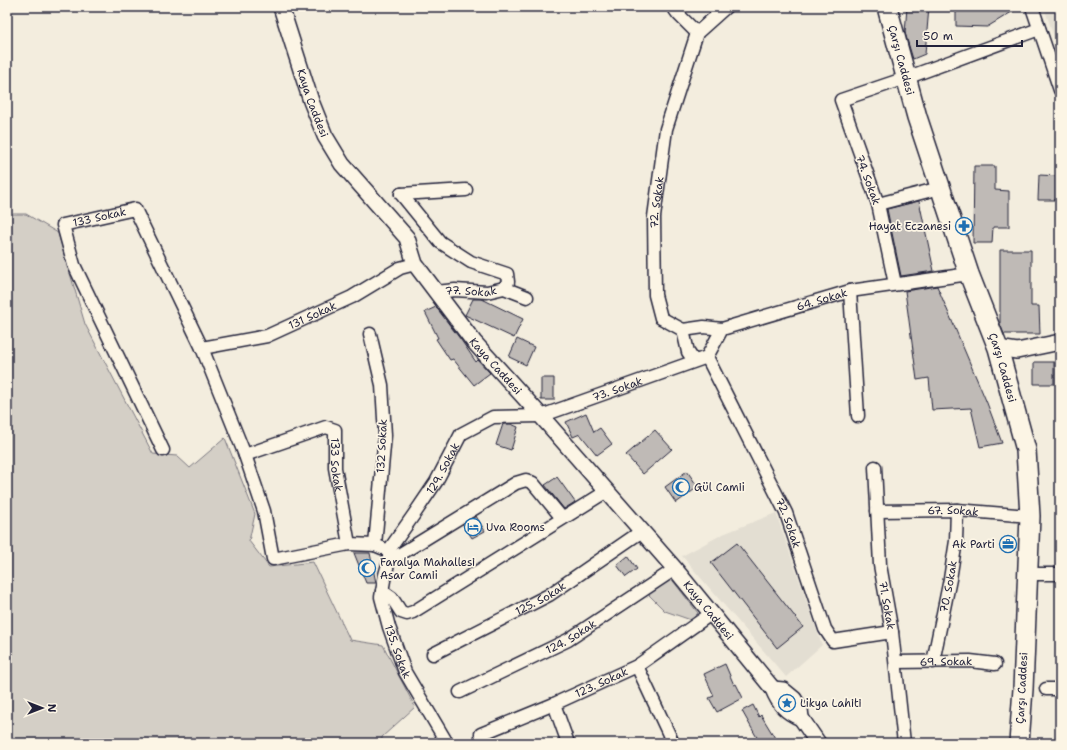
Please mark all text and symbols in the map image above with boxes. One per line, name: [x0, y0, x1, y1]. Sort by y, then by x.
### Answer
scale bar: [917, 22, 1022, 48]
street label: Çarşı Caddesi: [885, 23, 918, 97]
text: 50 m: [923, 28, 953, 44]
street label: Kaya Caddesi: [294, 67, 332, 139]
street label: 74. Sokak: [852, 153, 884, 207]
street label: 72. Sokak: [646, 175, 667, 228]
street label: 133 Sokak: [71, 204, 127, 230]
pharmacy icon: Hayat Eczanesi: [954, 216, 974, 236]
place label: Hayat Eczanesi: [869, 219, 951, 234]
street label: 77. Sokak: [444, 282, 498, 300]
street label: 64. Sokak: [794, 285, 849, 314]
street label: 131 Sokak: [286, 298, 339, 333]
street label: Çarşı Caddesi: [985, 331, 1020, 404]
street label: Kaya Caddesi: [466, 335, 525, 398]
street label: 73. Sokak: [590, 373, 644, 405]
street label: 132 Sokak: [373, 419, 391, 473]
street label: 133 Sokak: [327, 438, 347, 493]
street label: 129. Sokak: [422, 440, 463, 497]
mosque icon: Gül Camii: [671, 477, 691, 497]
place label: Gül Camii: [694, 480, 745, 495]
street label: 72. Sokak: [772, 495, 805, 550]
street label: 67. Sokak: [927, 502, 979, 519]
hotel icon: Uva Rooms: [463, 517, 483, 537]
place label: Uva Rooms: [486, 520, 545, 535]
office icon: Ak Parti: [998, 534, 1018, 554]
place label: Ak Parti: [952, 537, 995, 552]
place label: Faralya Mahallesi Asar Camii: [380, 555, 475, 583]
mosque icon: Faralya Mahallesi Asar Camii: [357, 558, 377, 578]
street label: 70. Sokak: [936, 559, 960, 614]
street label: 125. Sokak: [512, 578, 569, 619]
street label: Kaya Caddesi: [680, 578, 737, 643]
street label: 71. Sokak: [875, 580, 899, 631]
street label: 124. Sokak: [543, 616, 599, 657]
street label: 135. Sokak: [381, 623, 415, 681]
street label: Çarşı Caddesi: [1013, 652, 1031, 724]
street label: 69. Sokak: [920, 653, 972, 669]
street label: 123. Sokak: [572, 664, 630, 701]
north arrow: [22, 688, 62, 728]
place icon: Likya Lahiti: [777, 693, 797, 713]
place label: Likya Lahiti: [800, 696, 862, 711]
text: N: [44, 704, 59, 713]

